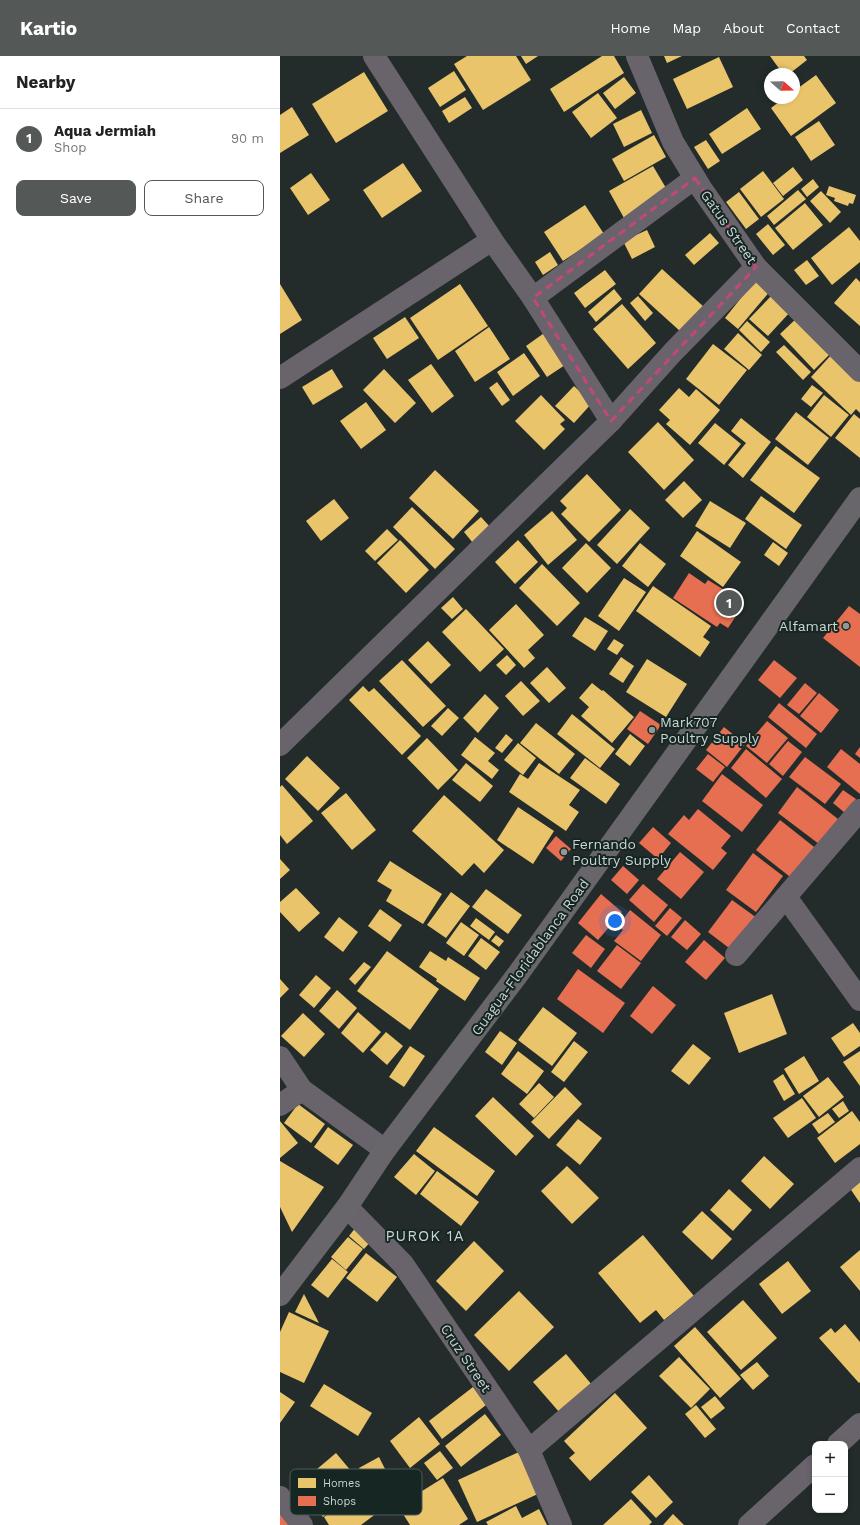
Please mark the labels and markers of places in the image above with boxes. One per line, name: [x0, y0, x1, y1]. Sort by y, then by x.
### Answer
pin: 1: [716, 588, 742, 618]
place label: Alfamart: [779, 618, 838, 634]
marker: Alfamart: [841, 621, 851, 631]
place label: Mark707 Poultry Supply: [660, 714, 760, 746]
marker: Mark707 Poultry Supply: [647, 725, 657, 735]
place label: Fernando Poultry Supply: [572, 836, 672, 868]
marker: Fernando Poultry Supply: [559, 847, 569, 857]

